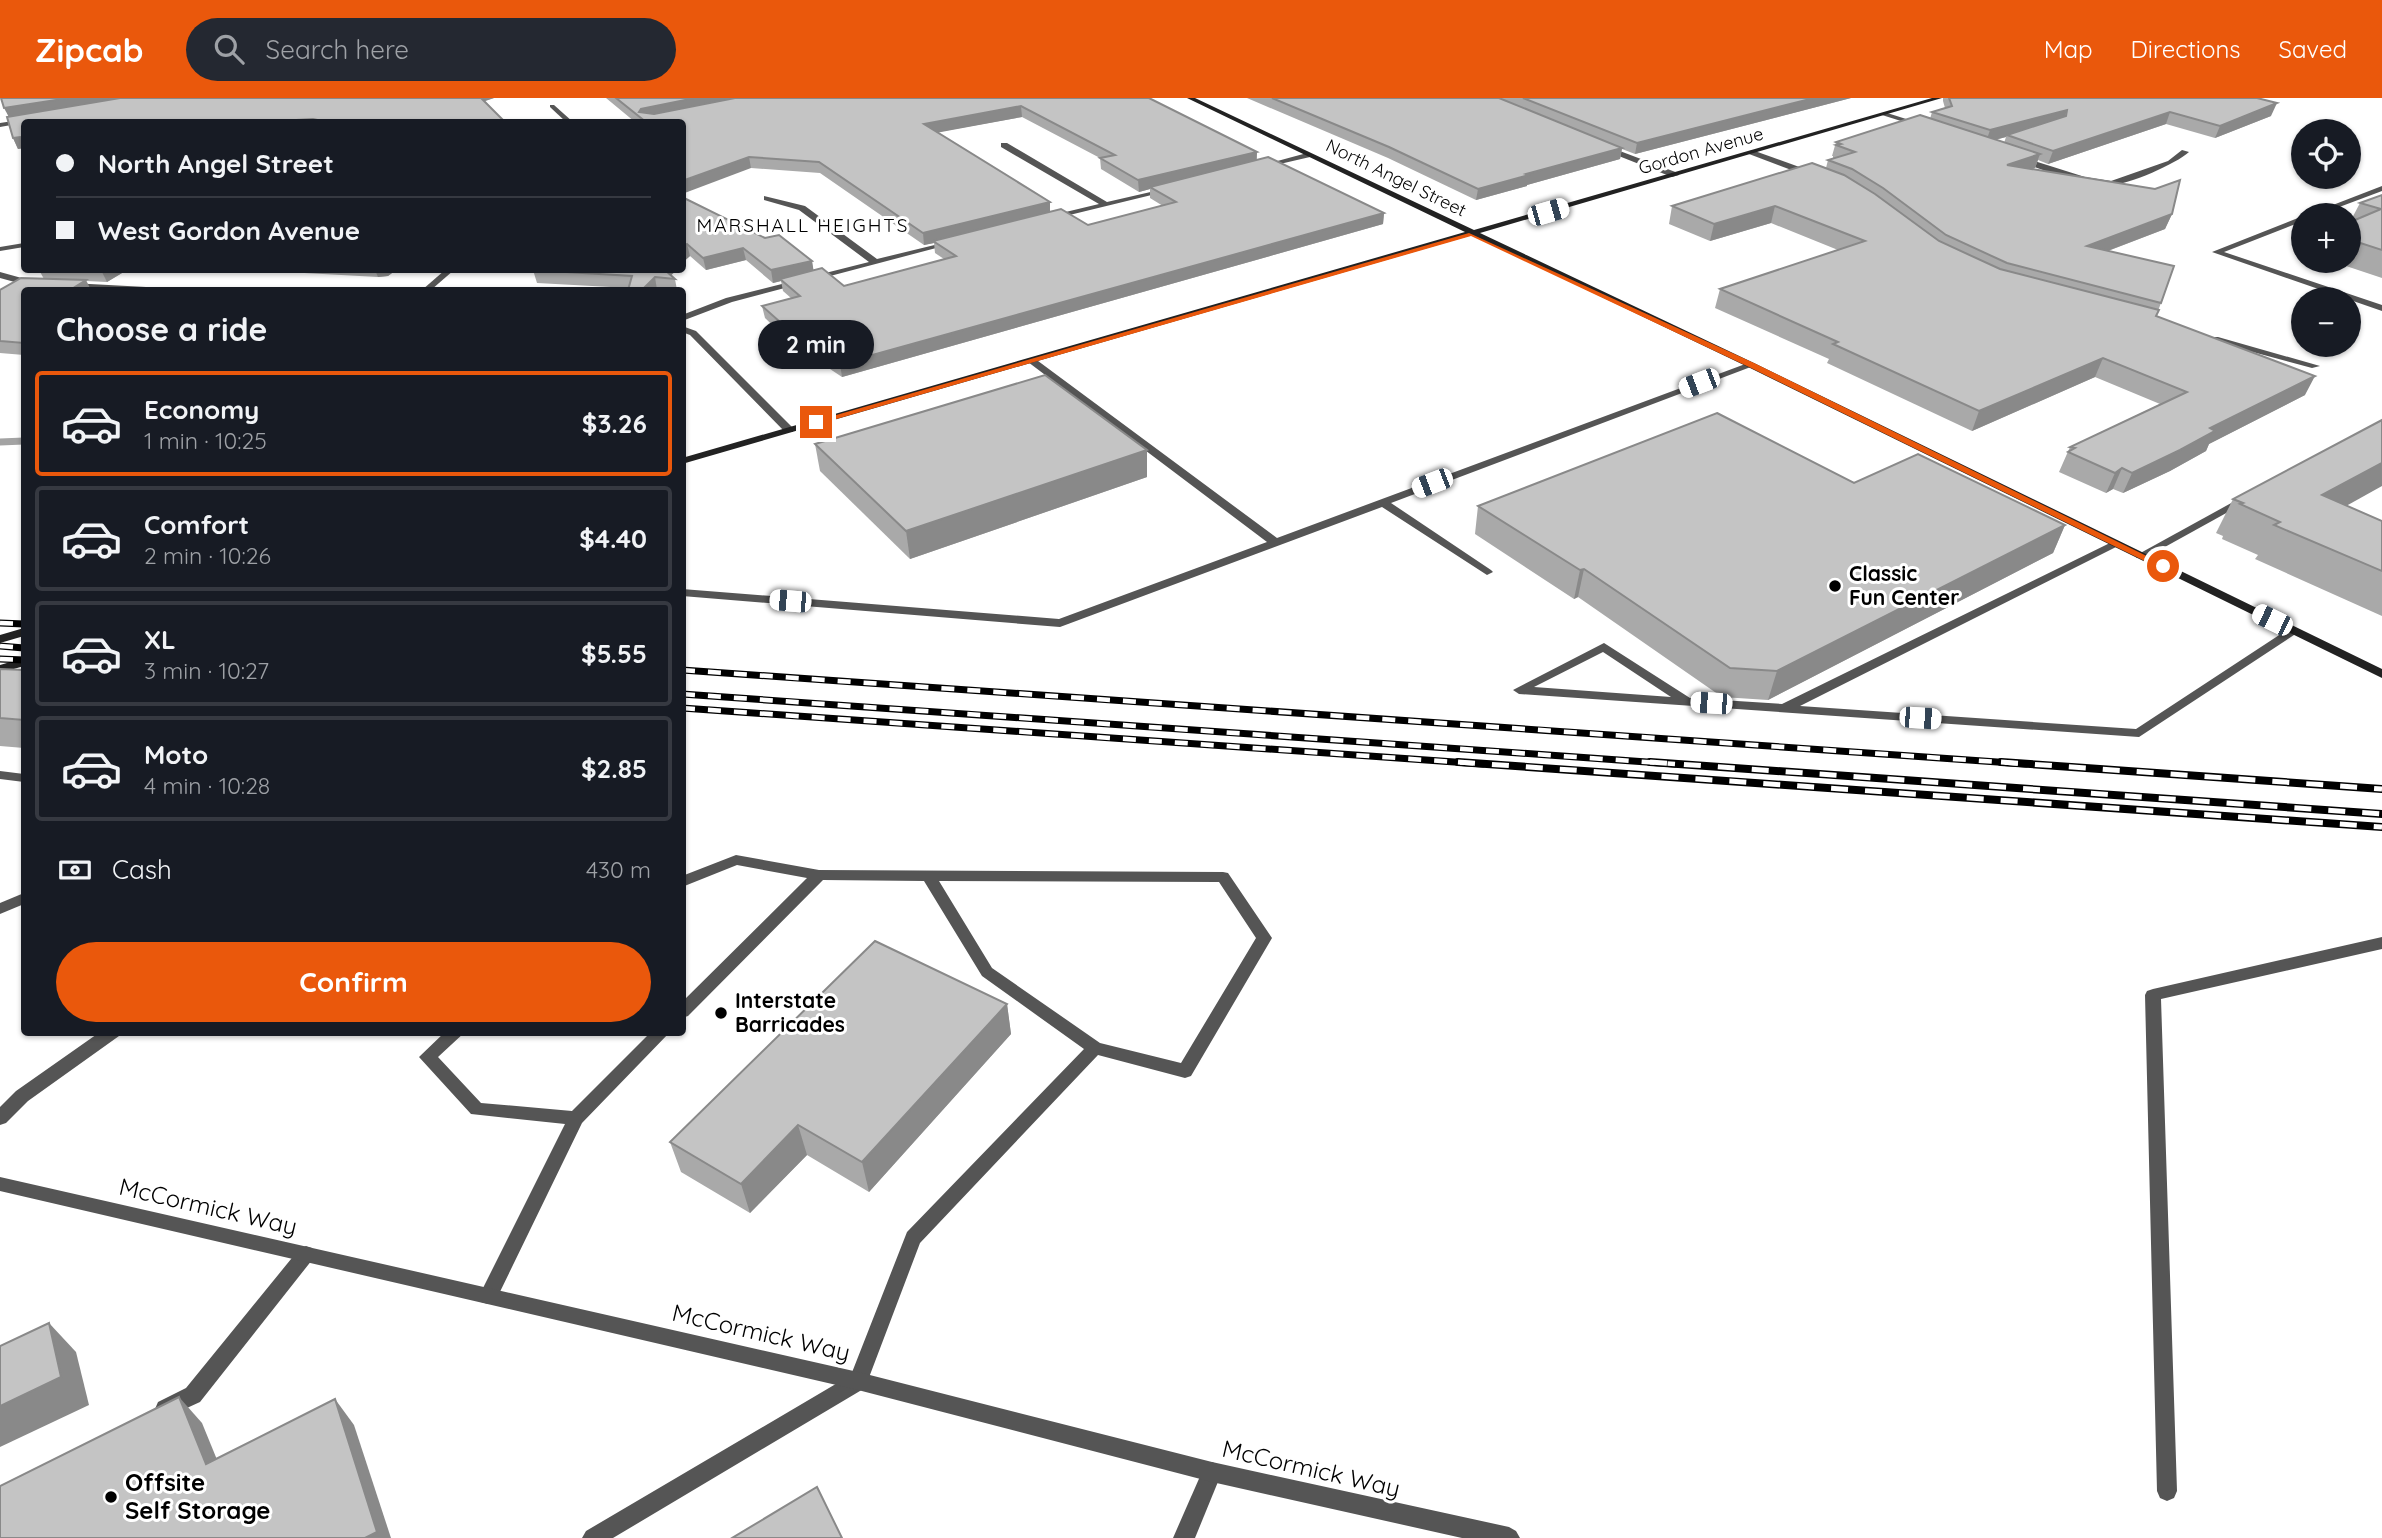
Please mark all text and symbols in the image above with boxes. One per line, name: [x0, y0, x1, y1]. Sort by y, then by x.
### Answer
search box: [186, 18, 676, 81]
text: Zipcab: [35, 29, 144, 70]
icon: search: [210, 30, 248, 68]
text: Search here: [266, 33, 409, 66]
text: Map: [2044, 34, 2093, 64]
text: Directions: [2131, 34, 2241, 64]
text: Saved: [2279, 34, 2347, 64]
map controls: [2291, 119, 2361, 357]
button: locate: [2291, 119, 2361, 189]
street label: Gordon Avenue: [1636, 122, 1766, 179]
street label: North Angel Street: [1322, 134, 1470, 222]
text: North Angel Street: [98, 147, 334, 180]
car: [1525, 196, 1572, 228]
button: +: [2291, 203, 2361, 273]
district label: MARSHALL HEIGHTS: [696, 213, 910, 237]
text: West Gordon Avenue: [98, 214, 360, 247]
button: −: [2291, 287, 2361, 357]
text: Choose a ride: [56, 309, 268, 349]
callout: 2 min: [758, 320, 874, 370]
text: 2 min: [786, 330, 846, 359]
car: [1676, 366, 1723, 400]
icon: car: [60, 392, 123, 455]
text: Economy: [144, 393, 259, 426]
route end: [800, 406, 832, 438]
text: $3.26: [582, 407, 647, 440]
text: 1 min · 10:25: [144, 426, 267, 455]
car: [1409, 466, 1456, 500]
icon: car: [60, 507, 123, 570]
text: Comfort: [144, 508, 249, 541]
text: $4.40: [579, 522, 647, 555]
text: 2 min · 10:26: [144, 541, 271, 570]
route start: [2147, 550, 2179, 582]
place label: Classic Fun Center: [1849, 560, 1959, 610]
marker: Classic Fun Center: [1827, 578, 1843, 594]
car: [769, 589, 812, 613]
car: [2249, 601, 2296, 639]
icon: car: [60, 622, 123, 685]
text: XL: [144, 623, 176, 656]
text: $5.55: [581, 637, 647, 670]
text: 3 min · 10:27: [144, 656, 269, 685]
car: [1690, 691, 1733, 715]
car: [1899, 706, 1942, 730]
icon: car: [60, 737, 123, 800]
text: Moto: [144, 738, 208, 771]
text: $2.85: [581, 752, 647, 785]
text: 4 min · 10:28: [144, 771, 270, 800]
icon: cash: [56, 851, 94, 889]
text: Cash: [112, 853, 172, 886]
text: 430 m: [586, 855, 651, 884]
button: Confirm: [56, 942, 651, 1022]
place label: Interstate Barricades: [735, 987, 845, 1037]
marker: Interstate Barricades: [713, 1005, 729, 1021]
street label: McCormick Way: [116, 1171, 300, 1241]
street label: McCormick Way: [669, 1297, 853, 1367]
street label: McCormick Way: [1219, 1433, 1403, 1503]
place label: Offsite Self Storage: [125, 1467, 270, 1525]
marker: Offsite Self Storage: [103, 1489, 119, 1505]

